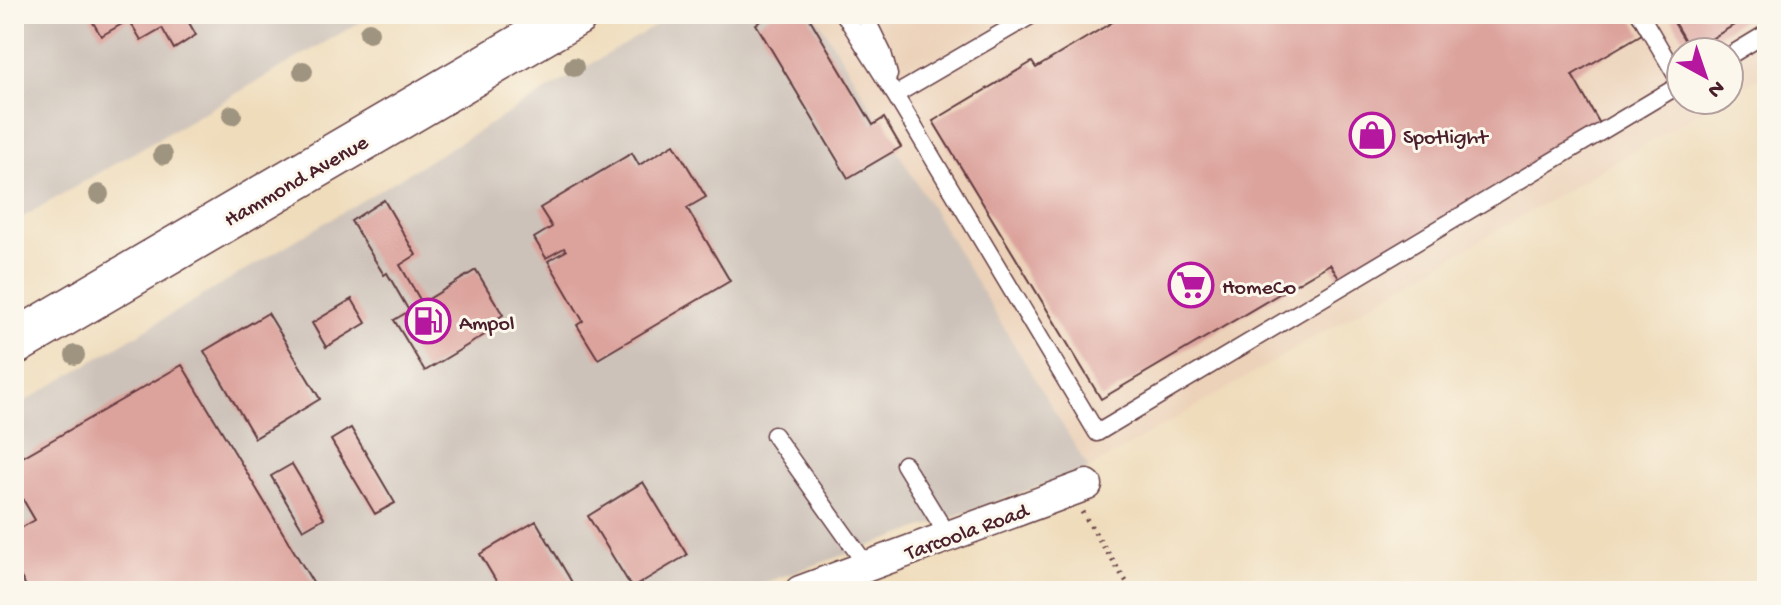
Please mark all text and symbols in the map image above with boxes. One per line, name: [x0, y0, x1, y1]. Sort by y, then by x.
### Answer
north arrow: [1665, 36, 1745, 116]
text: N: [1701, 74, 1729, 103]
shop icon: Spotlight: [1348, 111, 1396, 159]
place label: Spotlight: [1403, 126, 1489, 152]
street label: Hammond Avenue: [220, 130, 374, 234]
supermarket icon: HomeCo: [1167, 261, 1215, 309]
place label: HomeCo: [1222, 276, 1296, 302]
fuel station icon: Ampol: [404, 297, 452, 345]
place label: Ampol: [459, 312, 515, 338]
street label: Tarcoola Road: [900, 499, 1034, 569]

